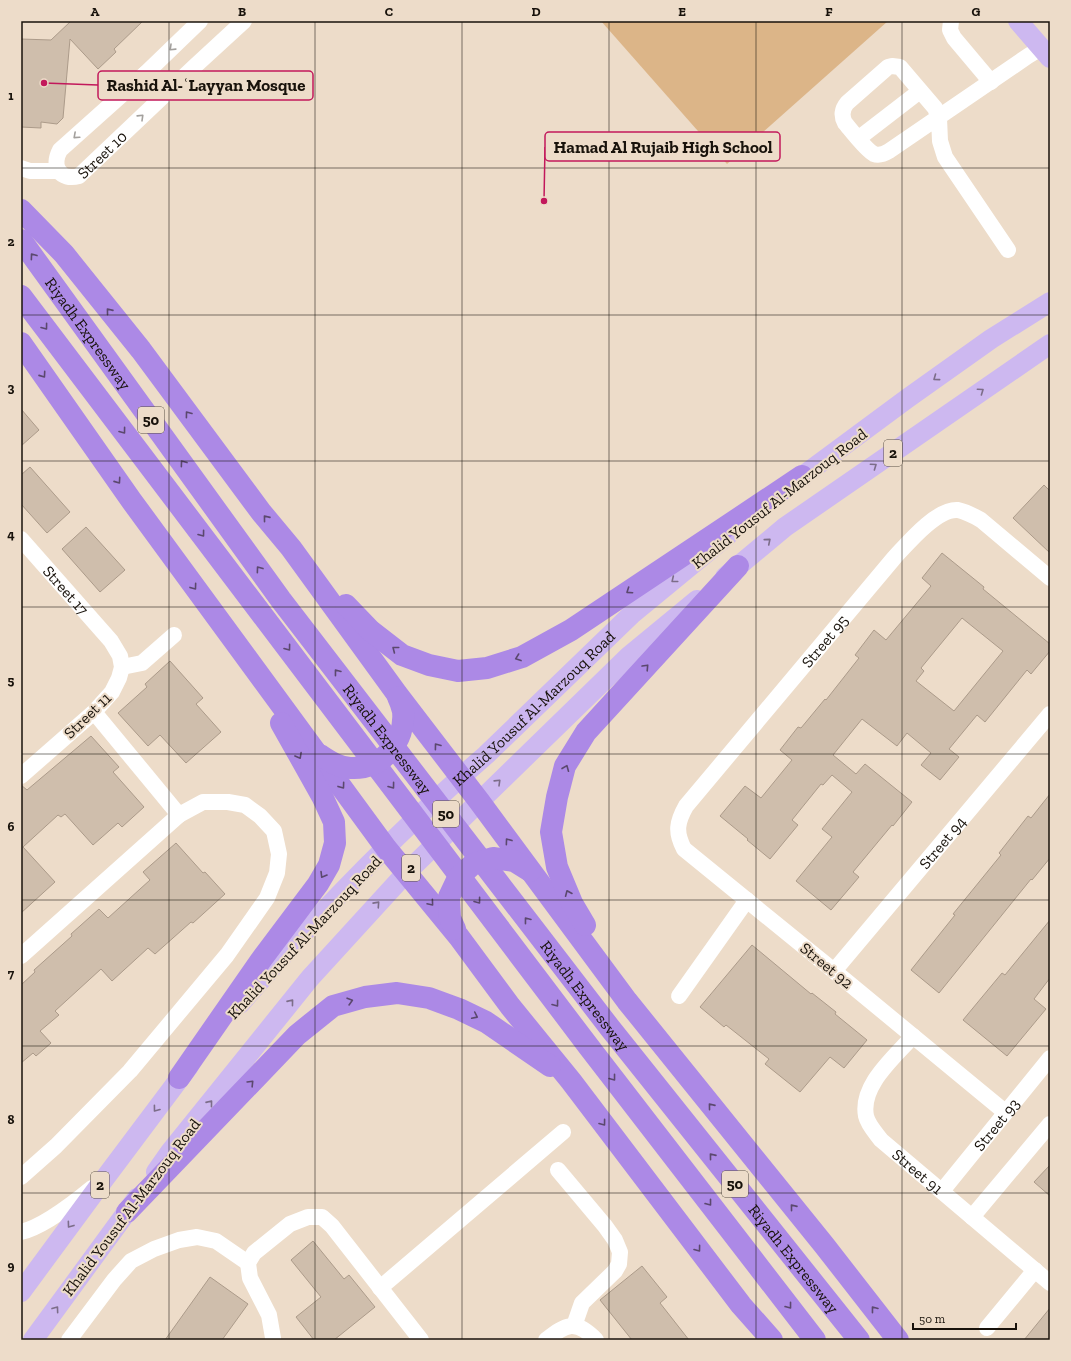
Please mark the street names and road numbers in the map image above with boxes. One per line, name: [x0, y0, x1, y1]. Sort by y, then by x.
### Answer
street label: Street 10: [73, 127, 131, 183]
street label: Riyadh Expressway: [41, 274, 135, 394]
road number: 50: [138, 407, 164, 433]
street label: Khalid Yousuf Al-Marzouq Road: [688, 424, 871, 573]
road number: 2: [884, 440, 902, 466]
street label: Street 17: [39, 562, 93, 619]
street label: Street 95: [797, 611, 852, 671]
street label: Khalid Yousuf Al-Marzouq Road: [449, 627, 619, 790]
street label: Riyadh Expressway: [339, 680, 436, 799]
street label: Street 11: [60, 688, 115, 742]
road number: 50: [433, 801, 459, 827]
street label: Street 94: [915, 812, 970, 873]
street label: Khalid Yousuf Al-Marzouq Road: [224, 851, 385, 1023]
road number: 2: [402, 855, 420, 881]
street label: Riyadh Expressway: [536, 937, 634, 1055]
street label: Street 92: [796, 938, 857, 992]
street label: Street 93: [970, 1094, 1024, 1155]
street label: Khalid Yousuf Al-Marzouq Road: [59, 1115, 204, 1300]
street label: Street 91: [888, 1145, 947, 1198]
road number: 50: [722, 1171, 748, 1197]
road number: 2: [91, 1172, 109, 1198]
street label: Riyadh Expressway: [744, 1201, 843, 1318]

